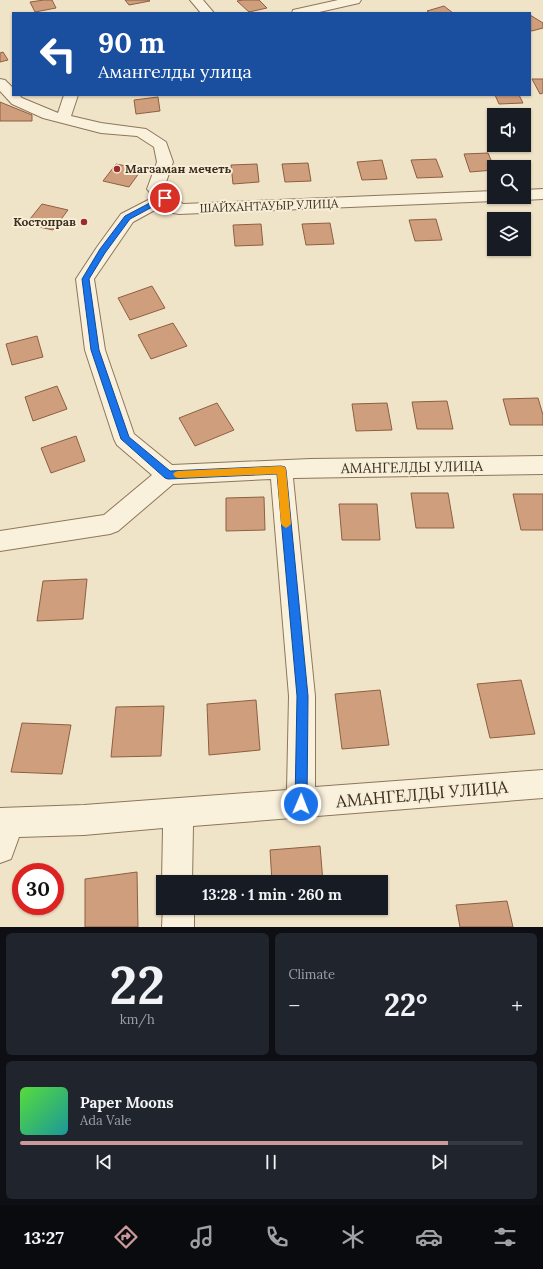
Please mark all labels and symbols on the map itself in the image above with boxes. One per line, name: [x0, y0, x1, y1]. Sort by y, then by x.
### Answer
place label: Магзаман мечеть: [125, 161, 231, 176]
marker: Магзаман мечеть: [112, 164, 122, 174]
pin: [148, 181, 182, 215]
street label: ШАЙХАНТАУЫР УЛИЦА: [199, 196, 339, 215]
place label: Костоправ: [13, 214, 76, 229]
marker: Костоправ: [79, 217, 89, 227]
street label: АМАНГЕЛДЫ УЛИЦА: [340, 457, 483, 477]
street label: АМАНГЕЛДЫ УЛИЦА: [334, 775, 509, 813]
position arrow: [280, 783, 322, 825]
speed limit sign: 30: [12, 863, 64, 915]

